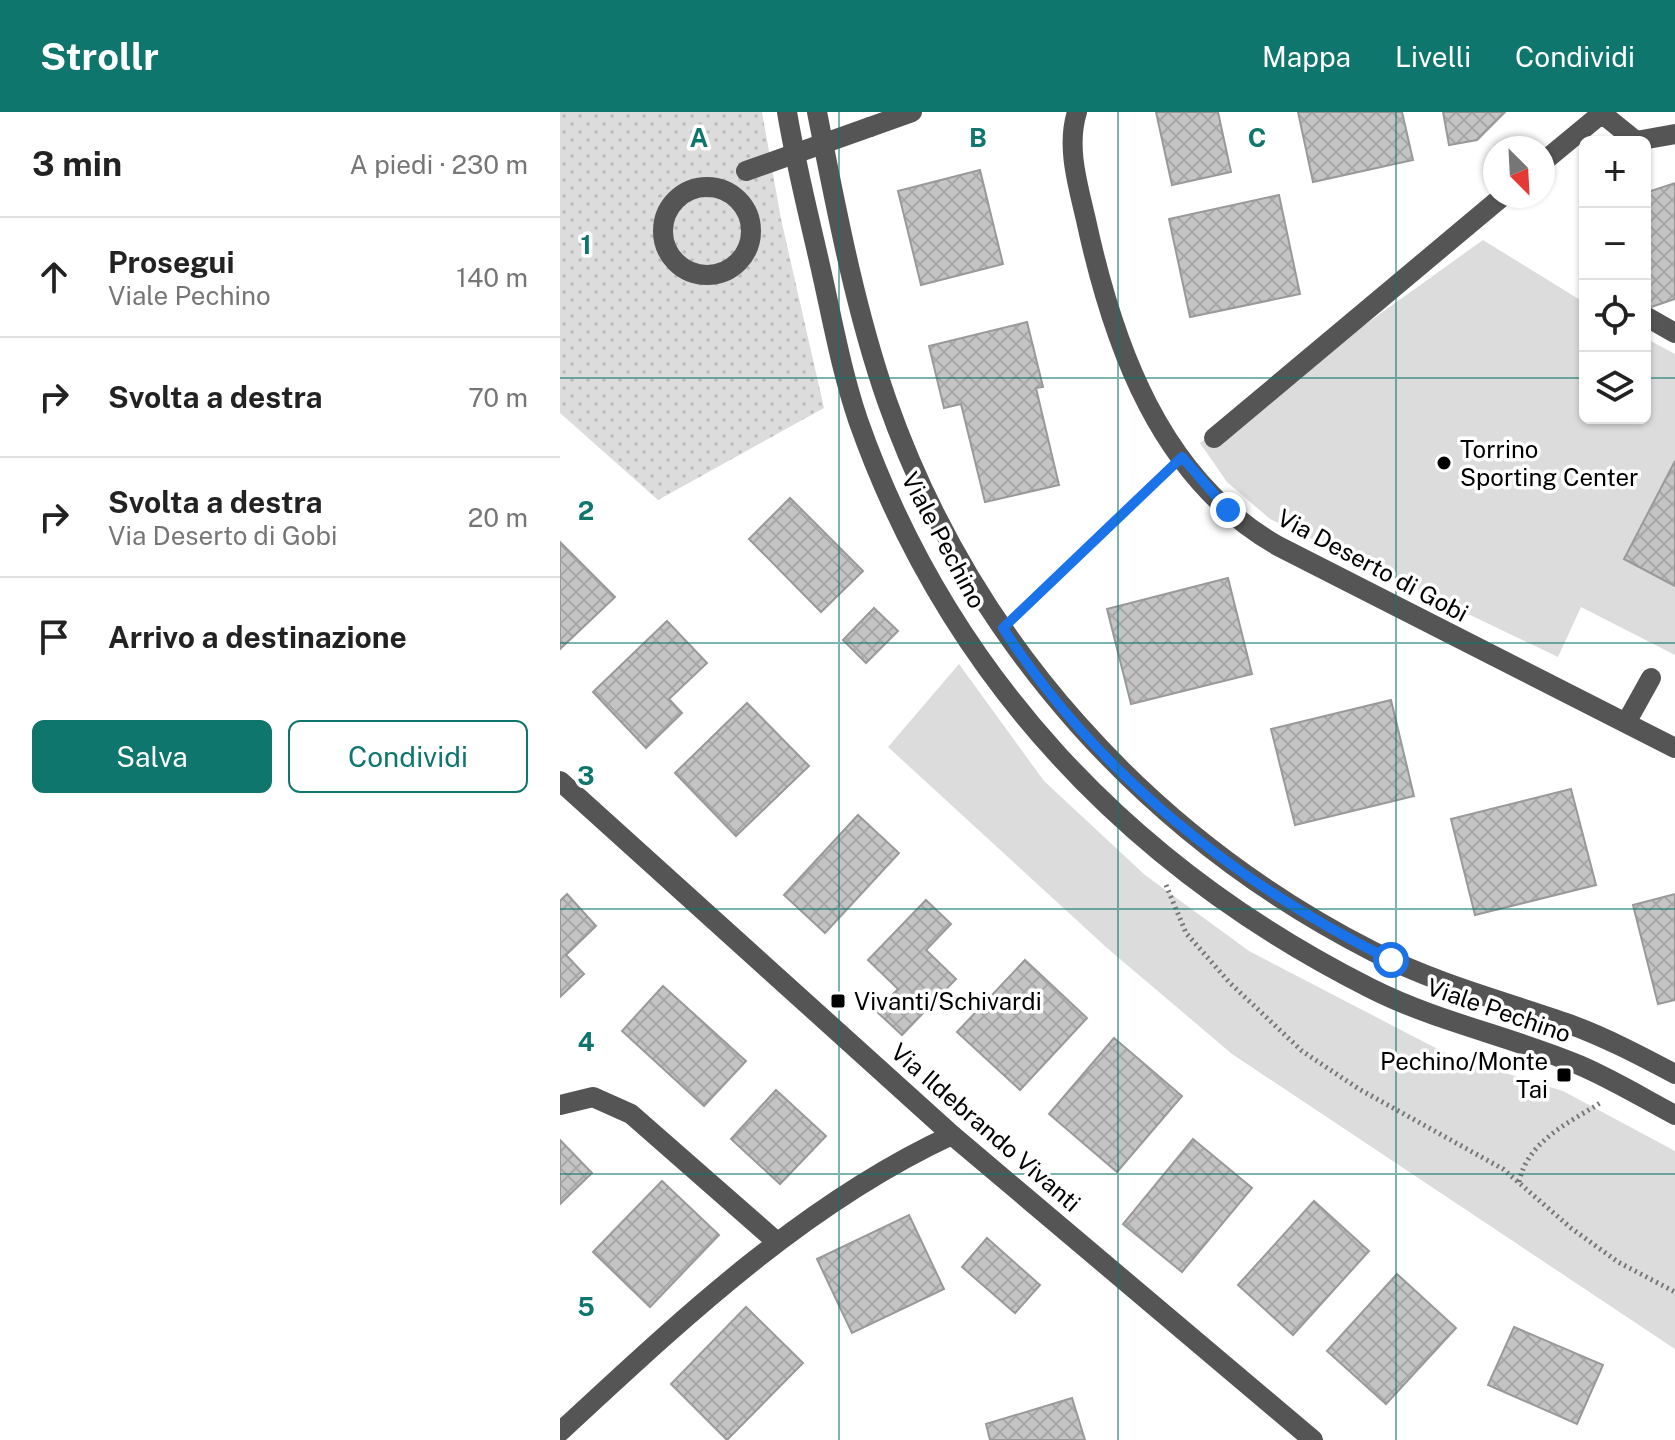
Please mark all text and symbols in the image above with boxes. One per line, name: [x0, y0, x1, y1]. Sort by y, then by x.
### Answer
text: Strollr: [40, 34, 159, 79]
text: Mappa: [1262, 40, 1351, 73]
text: Livelli: [1395, 40, 1471, 73]
text: Condividi: [1515, 40, 1635, 73]
text: A: [690, 122, 709, 153]
text: B: [969, 122, 987, 153]
text: C: [1248, 122, 1266, 153]
north arrow: [1483, 136, 1555, 208]
map controls: [1579, 136, 1651, 424]
button: +: [1579, 136, 1651, 208]
text: 3 min: [32, 144, 122, 184]
text: A piedi · 230 m: [350, 149, 528, 180]
button: −: [1579, 208, 1651, 280]
text: 1: [580, 229, 592, 260]
text: Prosegui: [108, 244, 235, 280]
icon: ahead: [32, 255, 76, 299]
text: 140 m: [456, 262, 528, 293]
text: Viale Pechino: [108, 280, 271, 311]
button: locate: [1579, 280, 1651, 352]
button: layers: [1579, 352, 1651, 424]
icon: right: [32, 375, 76, 419]
text: Svolta a destra: [108, 379, 323, 415]
text: 70 m: [468, 382, 528, 413]
place label: Torrino Sporting Center: [1460, 435, 1638, 491]
marker: Torrino Sporting Center: [1435, 454, 1453, 472]
street label: Viale Pechino: [896, 467, 992, 613]
text: Svolta a destra: [108, 484, 323, 520]
route end: [1210, 492, 1246, 528]
icon: right: [32, 495, 76, 539]
text: 2: [578, 495, 594, 526]
text: 20 m: [468, 502, 528, 533]
street label: Via Deserto di Gobi: [1273, 503, 1473, 627]
text: Via Deserto di Gobi: [108, 520, 337, 551]
icon: arrive: [32, 615, 76, 659]
text: Arrivo a destinazione: [108, 619, 407, 655]
button: Salva: [32, 720, 272, 793]
button: Condividi: [288, 720, 528, 793]
text: 3: [577, 760, 595, 791]
route start: [1373, 942, 1409, 978]
street label: Viale Pechino: [1423, 972, 1575, 1048]
place label: Vivanti/Schivardi: [854, 987, 1042, 1015]
marker: Vivanti/Schivardi: [829, 992, 847, 1010]
text: 4: [577, 1026, 595, 1057]
street label: Via Ildebrando Vivanti: [886, 1037, 1086, 1217]
place label: Pechino/Monte Tai: [1380, 1047, 1548, 1103]
marker: Pechino/Monte Tai: [1555, 1066, 1573, 1084]
text: 5: [577, 1291, 595, 1322]

